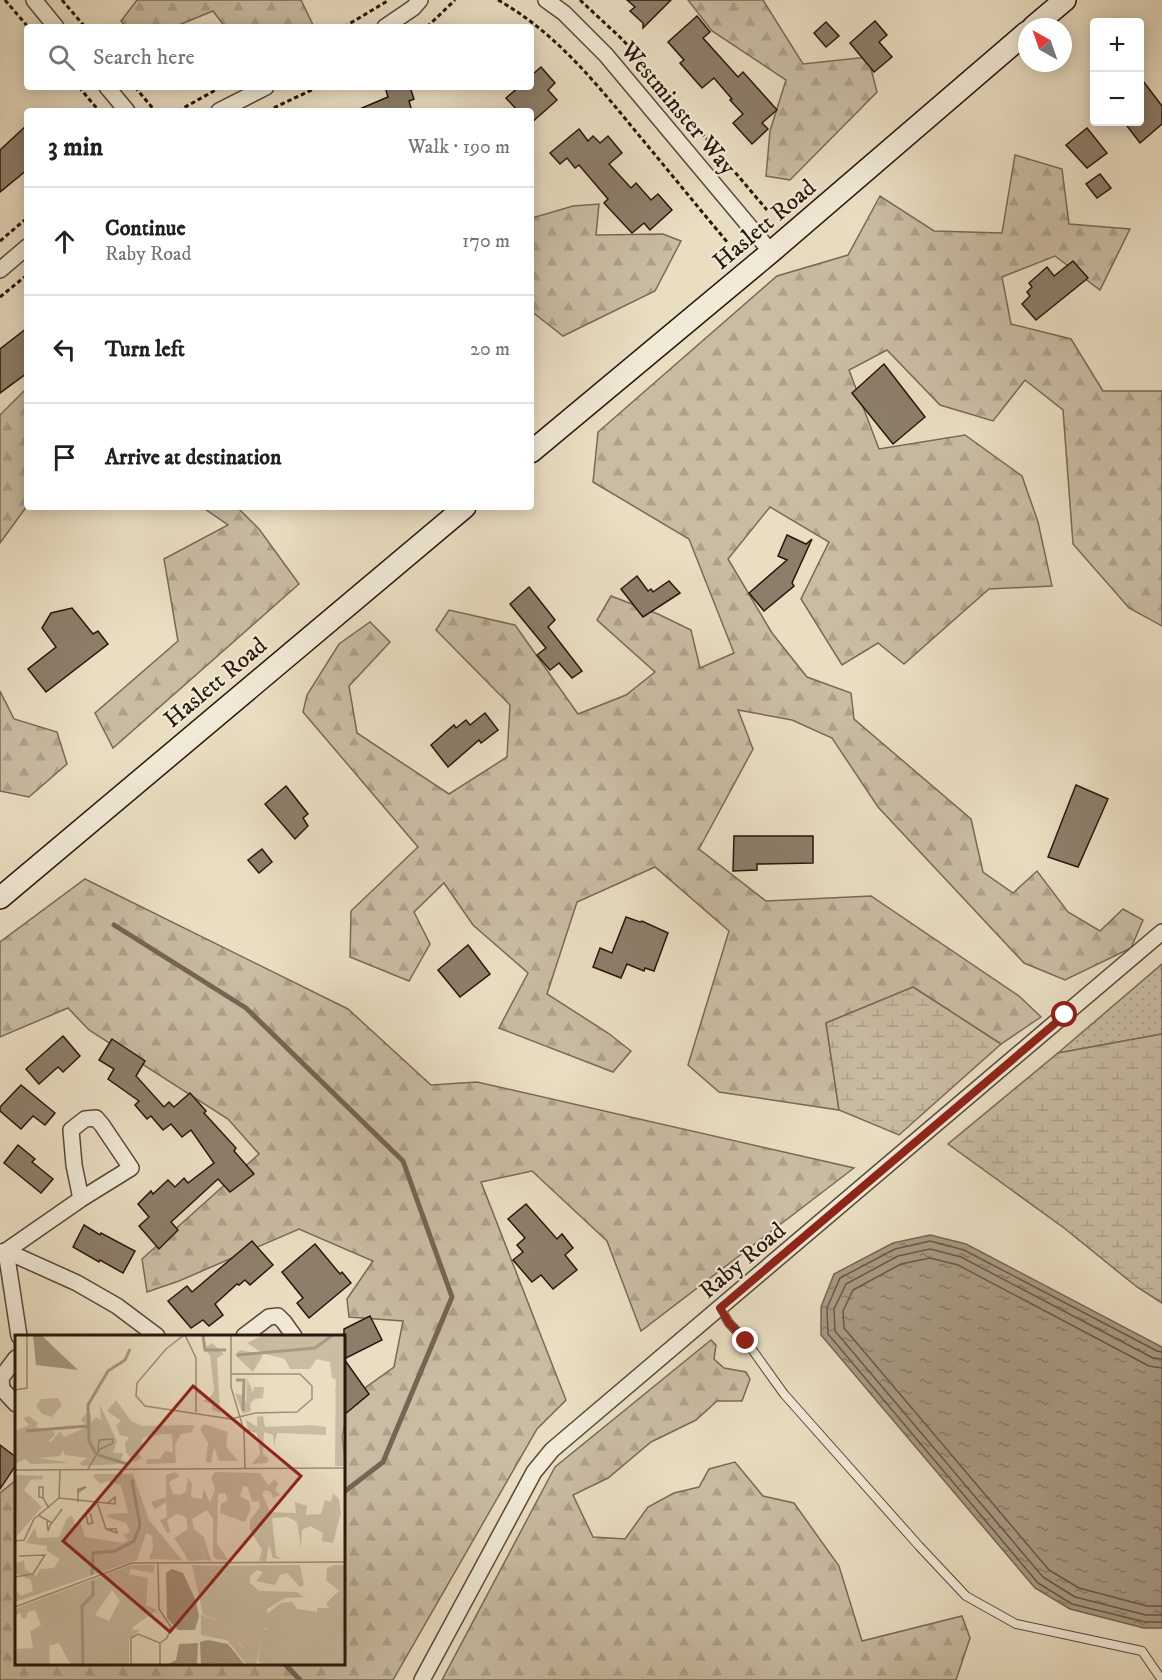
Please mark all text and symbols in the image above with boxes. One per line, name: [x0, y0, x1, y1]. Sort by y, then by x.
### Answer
north arrow: [1018, 18, 1072, 72]
map controls: [1090, 18, 1144, 126]
button: +: [1090, 18, 1144, 72]
search box: [24, 24, 534, 90]
street label: Westminster Way: [613, 35, 743, 182]
icon: search: [45, 41, 78, 74]
text: Search here: [93, 44, 195, 71]
button: −: [1090, 72, 1144, 126]
text: 3 min: [48, 131, 103, 164]
text: Walk · 190 m: [408, 135, 510, 160]
street label: Haslett Road: [707, 173, 822, 277]
text: Continue: [105, 215, 186, 242]
icon: ahead: [48, 225, 81, 258]
text: 170 m: [462, 229, 510, 254]
text: Raby Road: [105, 242, 191, 267]
icon: left: [48, 333, 81, 366]
text: Turn left: [105, 336, 185, 363]
text: 20 m: [470, 337, 510, 362]
icon: arrive: [48, 441, 81, 474]
text: Arrive at destination: [105, 444, 282, 471]
street label: Haslett Road: [158, 631, 273, 735]
route start: [1051, 1001, 1077, 1027]
street label: Raby Road: [693, 1216, 792, 1306]
route end: [732, 1327, 758, 1353]
inset map: [15, 1335, 345, 1665]

